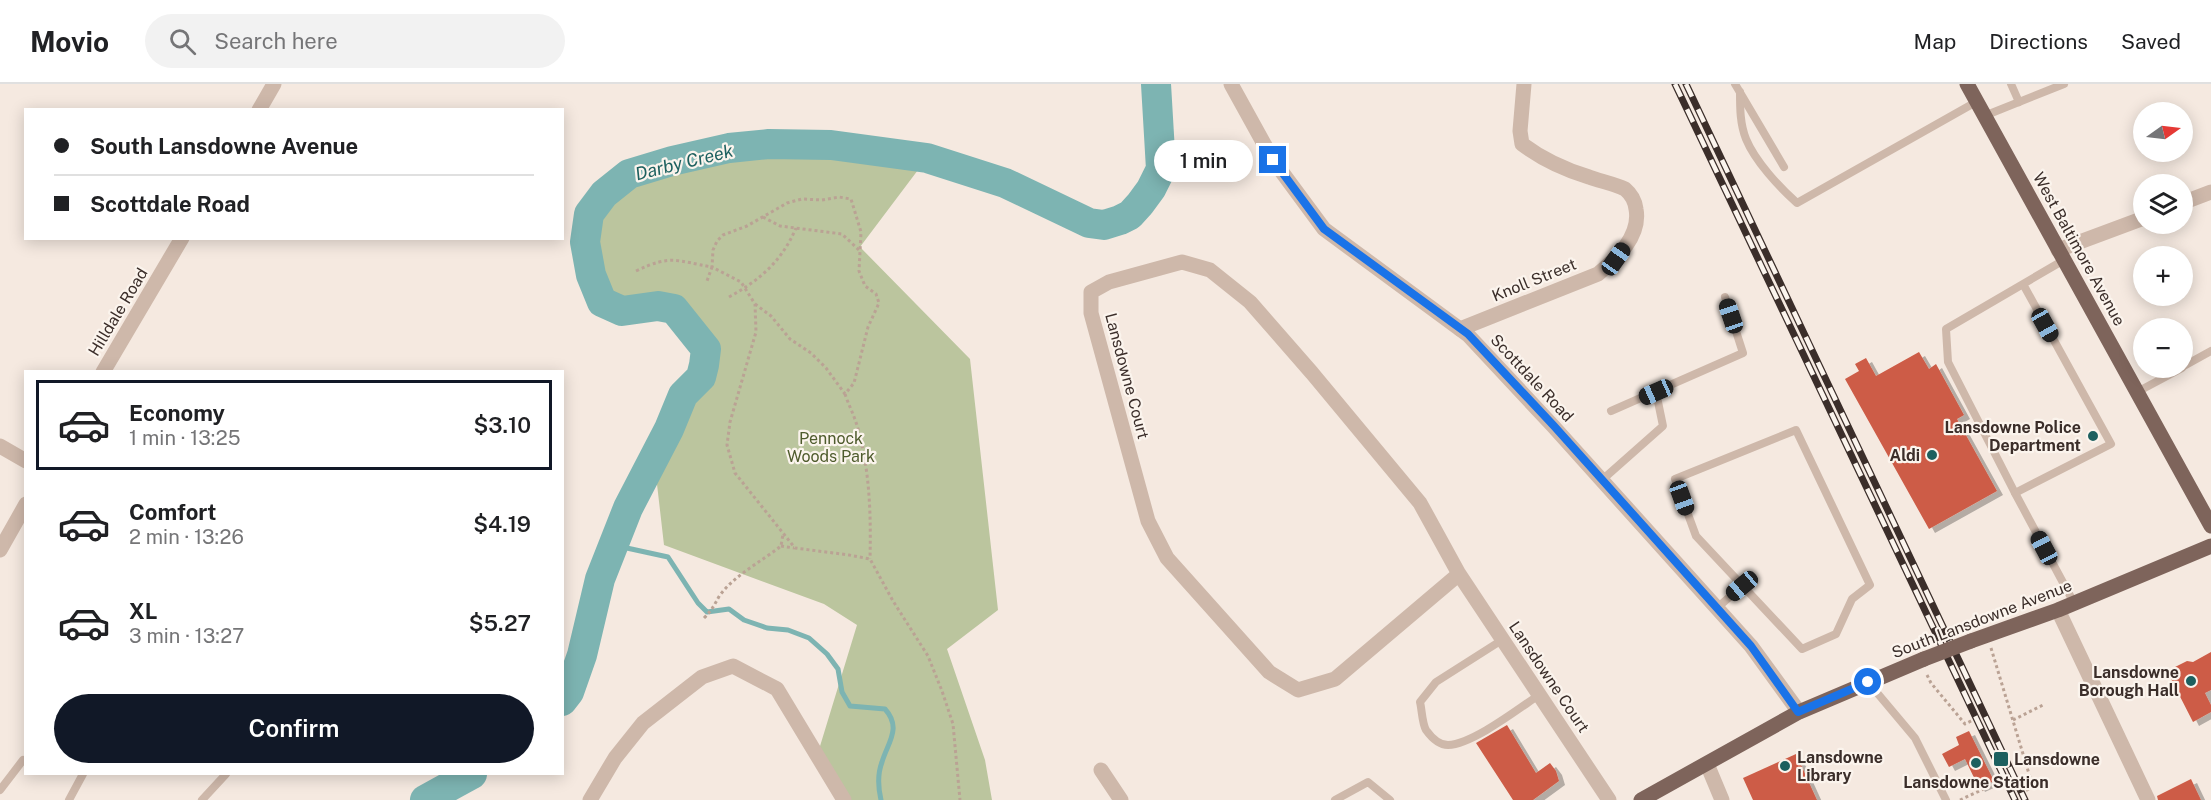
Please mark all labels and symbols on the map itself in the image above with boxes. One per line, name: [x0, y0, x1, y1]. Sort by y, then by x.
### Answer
north arrow: [2133, 102, 2193, 162]
callout: 1 min: [1153, 139, 1252, 181]
water label: Darby Creek: [633, 140, 735, 184]
route end: [1259, 146, 1286, 173]
street label: West Baltimore Avenue: [2029, 169, 2129, 329]
car: [1598, 239, 1634, 279]
street label: Knoll Street: [1489, 254, 1579, 306]
street label: Hilldale Road: [84, 265, 152, 359]
car: [1717, 296, 1745, 336]
car: [2028, 305, 2062, 345]
street label: Lansdowne Court: [1101, 311, 1153, 441]
street label: Scottdale Road: [1486, 330, 1578, 426]
car: [1636, 376, 1676, 408]
place label: Lansdowne Police Department: [1945, 418, 2081, 455]
park label: Pennock Woods Park: [787, 429, 875, 466]
marker: Lansdowne Police Department: [2086, 429, 2100, 443]
place label: Aldi: [1890, 446, 1920, 465]
marker: Aldi: [1925, 448, 1939, 462]
car: [1667, 478, 1697, 518]
car: [2028, 528, 2060, 568]
car: [1722, 568, 1762, 604]
street label: South Lansdowne Avenue: [1889, 576, 2075, 662]
street label: Lansdowne Court: [1505, 618, 1593, 736]
place label: Lansdowne Borough Hall: [2079, 663, 2179, 700]
route start: [1854, 668, 1881, 695]
marker: Lansdowne Borough Hall: [2184, 674, 2198, 688]
place label: Lansdowne Library: [1797, 748, 1883, 785]
marker: Lansdowne: [1992, 750, 2010, 768]
place label: Lansdowne: [2014, 750, 2100, 769]
marker: Lansdowne Station: [1969, 756, 1983, 770]
marker: Lansdowne Library: [1778, 759, 1792, 773]
place label: Lansdowne Station: [1903, 773, 2049, 792]

